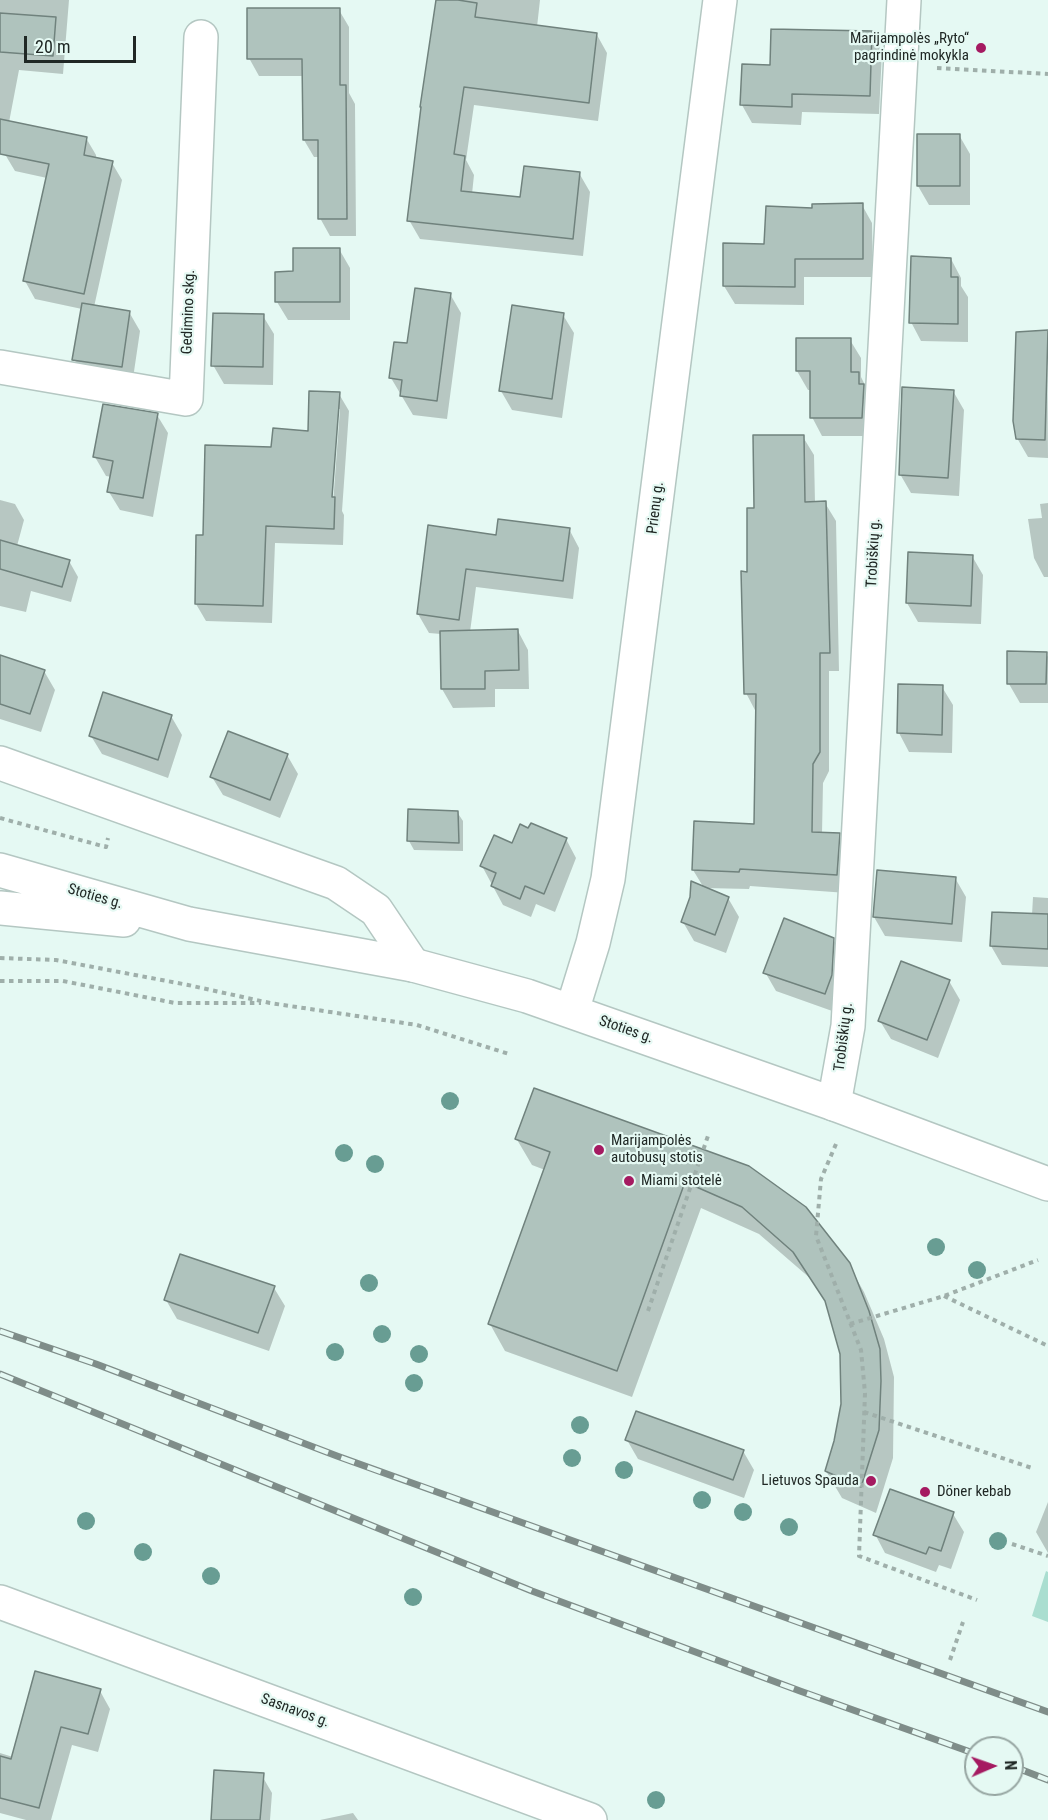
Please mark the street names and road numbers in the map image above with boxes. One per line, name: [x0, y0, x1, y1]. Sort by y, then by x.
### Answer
street label: Gedimino skg.: [179, 269, 199, 355]
street label: Prienų g.: [644, 481, 668, 535]
street label: Trobiškių g.: [863, 518, 885, 588]
street label: Stoties g.: [66, 881, 124, 913]
street label: Trobiškių g.: [831, 1002, 857, 1072]
street label: Stoties g.: [597, 1012, 655, 1048]
street label: Sasnavos g.: [258, 1690, 332, 1732]

